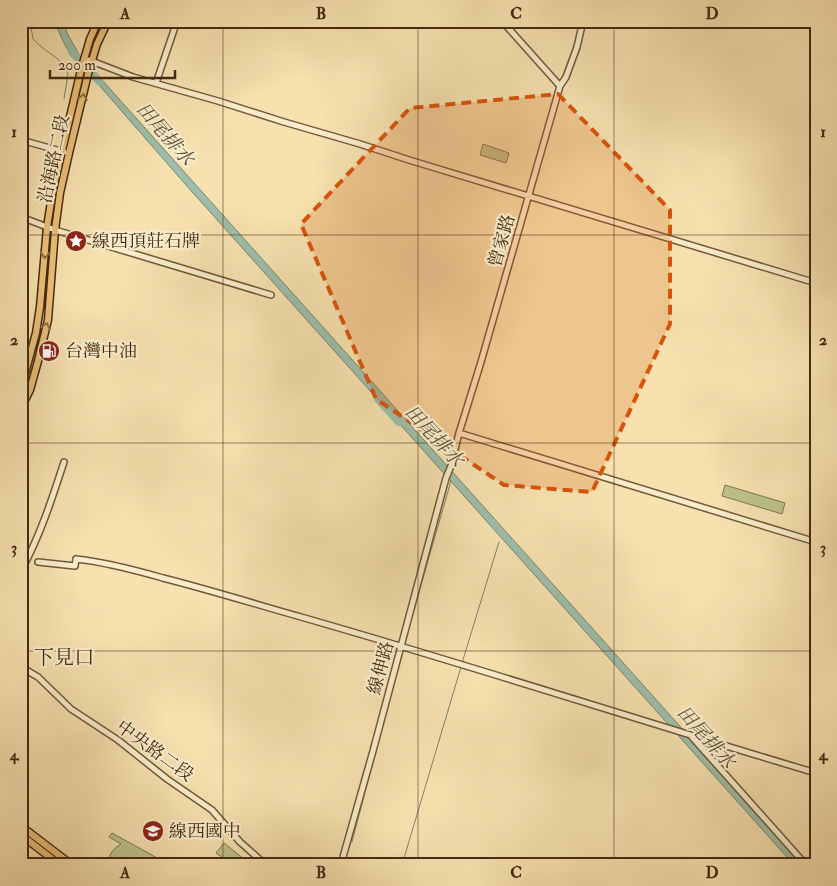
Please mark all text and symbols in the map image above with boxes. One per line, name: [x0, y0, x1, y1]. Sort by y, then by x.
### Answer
text: A: [119, 4, 131, 24]
text: B: [316, 4, 326, 24]
text: C: [510, 4, 522, 24]
text: D: [705, 4, 719, 24]
scale bar: [50, 48, 175, 80]
text: 200 m: [58, 56, 96, 75]
one-way arrow: [77, 93, 88, 102]
water label: 田尾排水: [131, 97, 200, 172]
street label: 沿海路二段: [33, 113, 75, 205]
text: 1: [11, 122, 17, 142]
text: 1: [820, 122, 826, 142]
street label: 曾家路: [484, 212, 520, 270]
place icon: 線西頂莊石牌: [64, 229, 88, 253]
place label: 線西頂莊石牌: [92, 230, 200, 253]
one-way arrow: [39, 251, 50, 259]
one-way arrow: [40, 322, 51, 331]
text: 2: [10, 330, 18, 350]
text: 2: [819, 330, 827, 350]
fuel station icon: 台灣中油: [37, 339, 61, 363]
place label: 台灣中油: [65, 340, 137, 363]
water label: 田尾排水: [399, 400, 470, 473]
text: 3: [11, 538, 17, 558]
text: 3: [820, 538, 826, 558]
street label: 線伸路: [363, 639, 399, 697]
district label: 下見口: [34, 645, 94, 670]
water label: 田尾排水: [672, 701, 742, 775]
street label: 中央路二段: [112, 715, 198, 787]
text: 4: [9, 745, 20, 765]
text: 4: [818, 745, 829, 765]
school or university icon: 線西國中: [141, 819, 165, 843]
place label: 線西國中: [169, 820, 241, 843]
text: A: [119, 863, 131, 883]
text: B: [316, 863, 326, 883]
text: C: [510, 863, 522, 883]
text: D: [705, 863, 719, 883]

